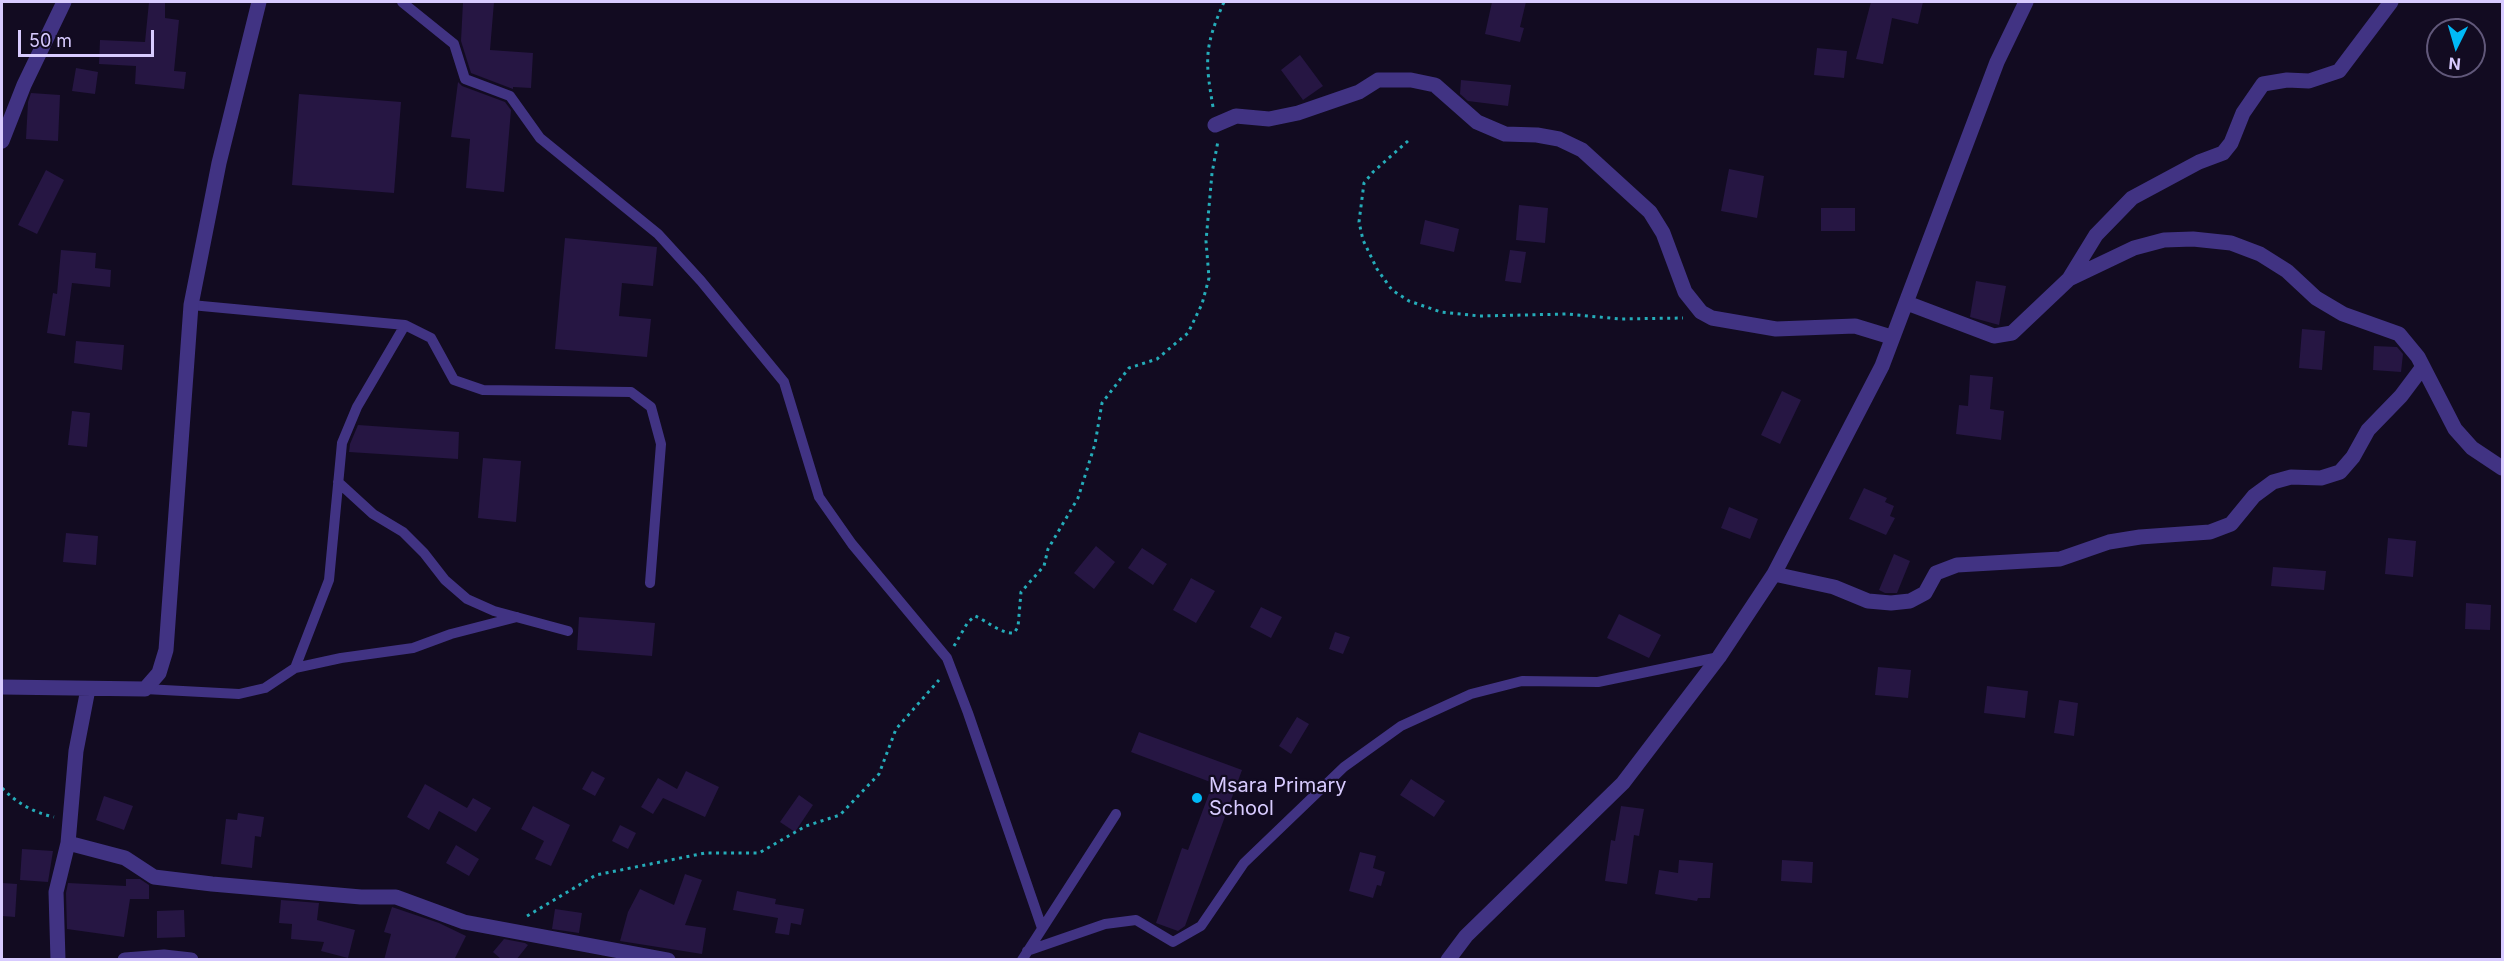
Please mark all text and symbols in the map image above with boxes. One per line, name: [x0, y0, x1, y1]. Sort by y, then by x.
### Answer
scale bar: [21, 18, 158, 56]
north arrow: [2426, 18, 2486, 78]
text: 50 m: [29, 30, 72, 51]
text: N: [2448, 53, 2462, 74]
place label: Msara Primary School: [1209, 774, 1347, 821]
marker: Msara Primary School: [1190, 791, 1204, 805]

